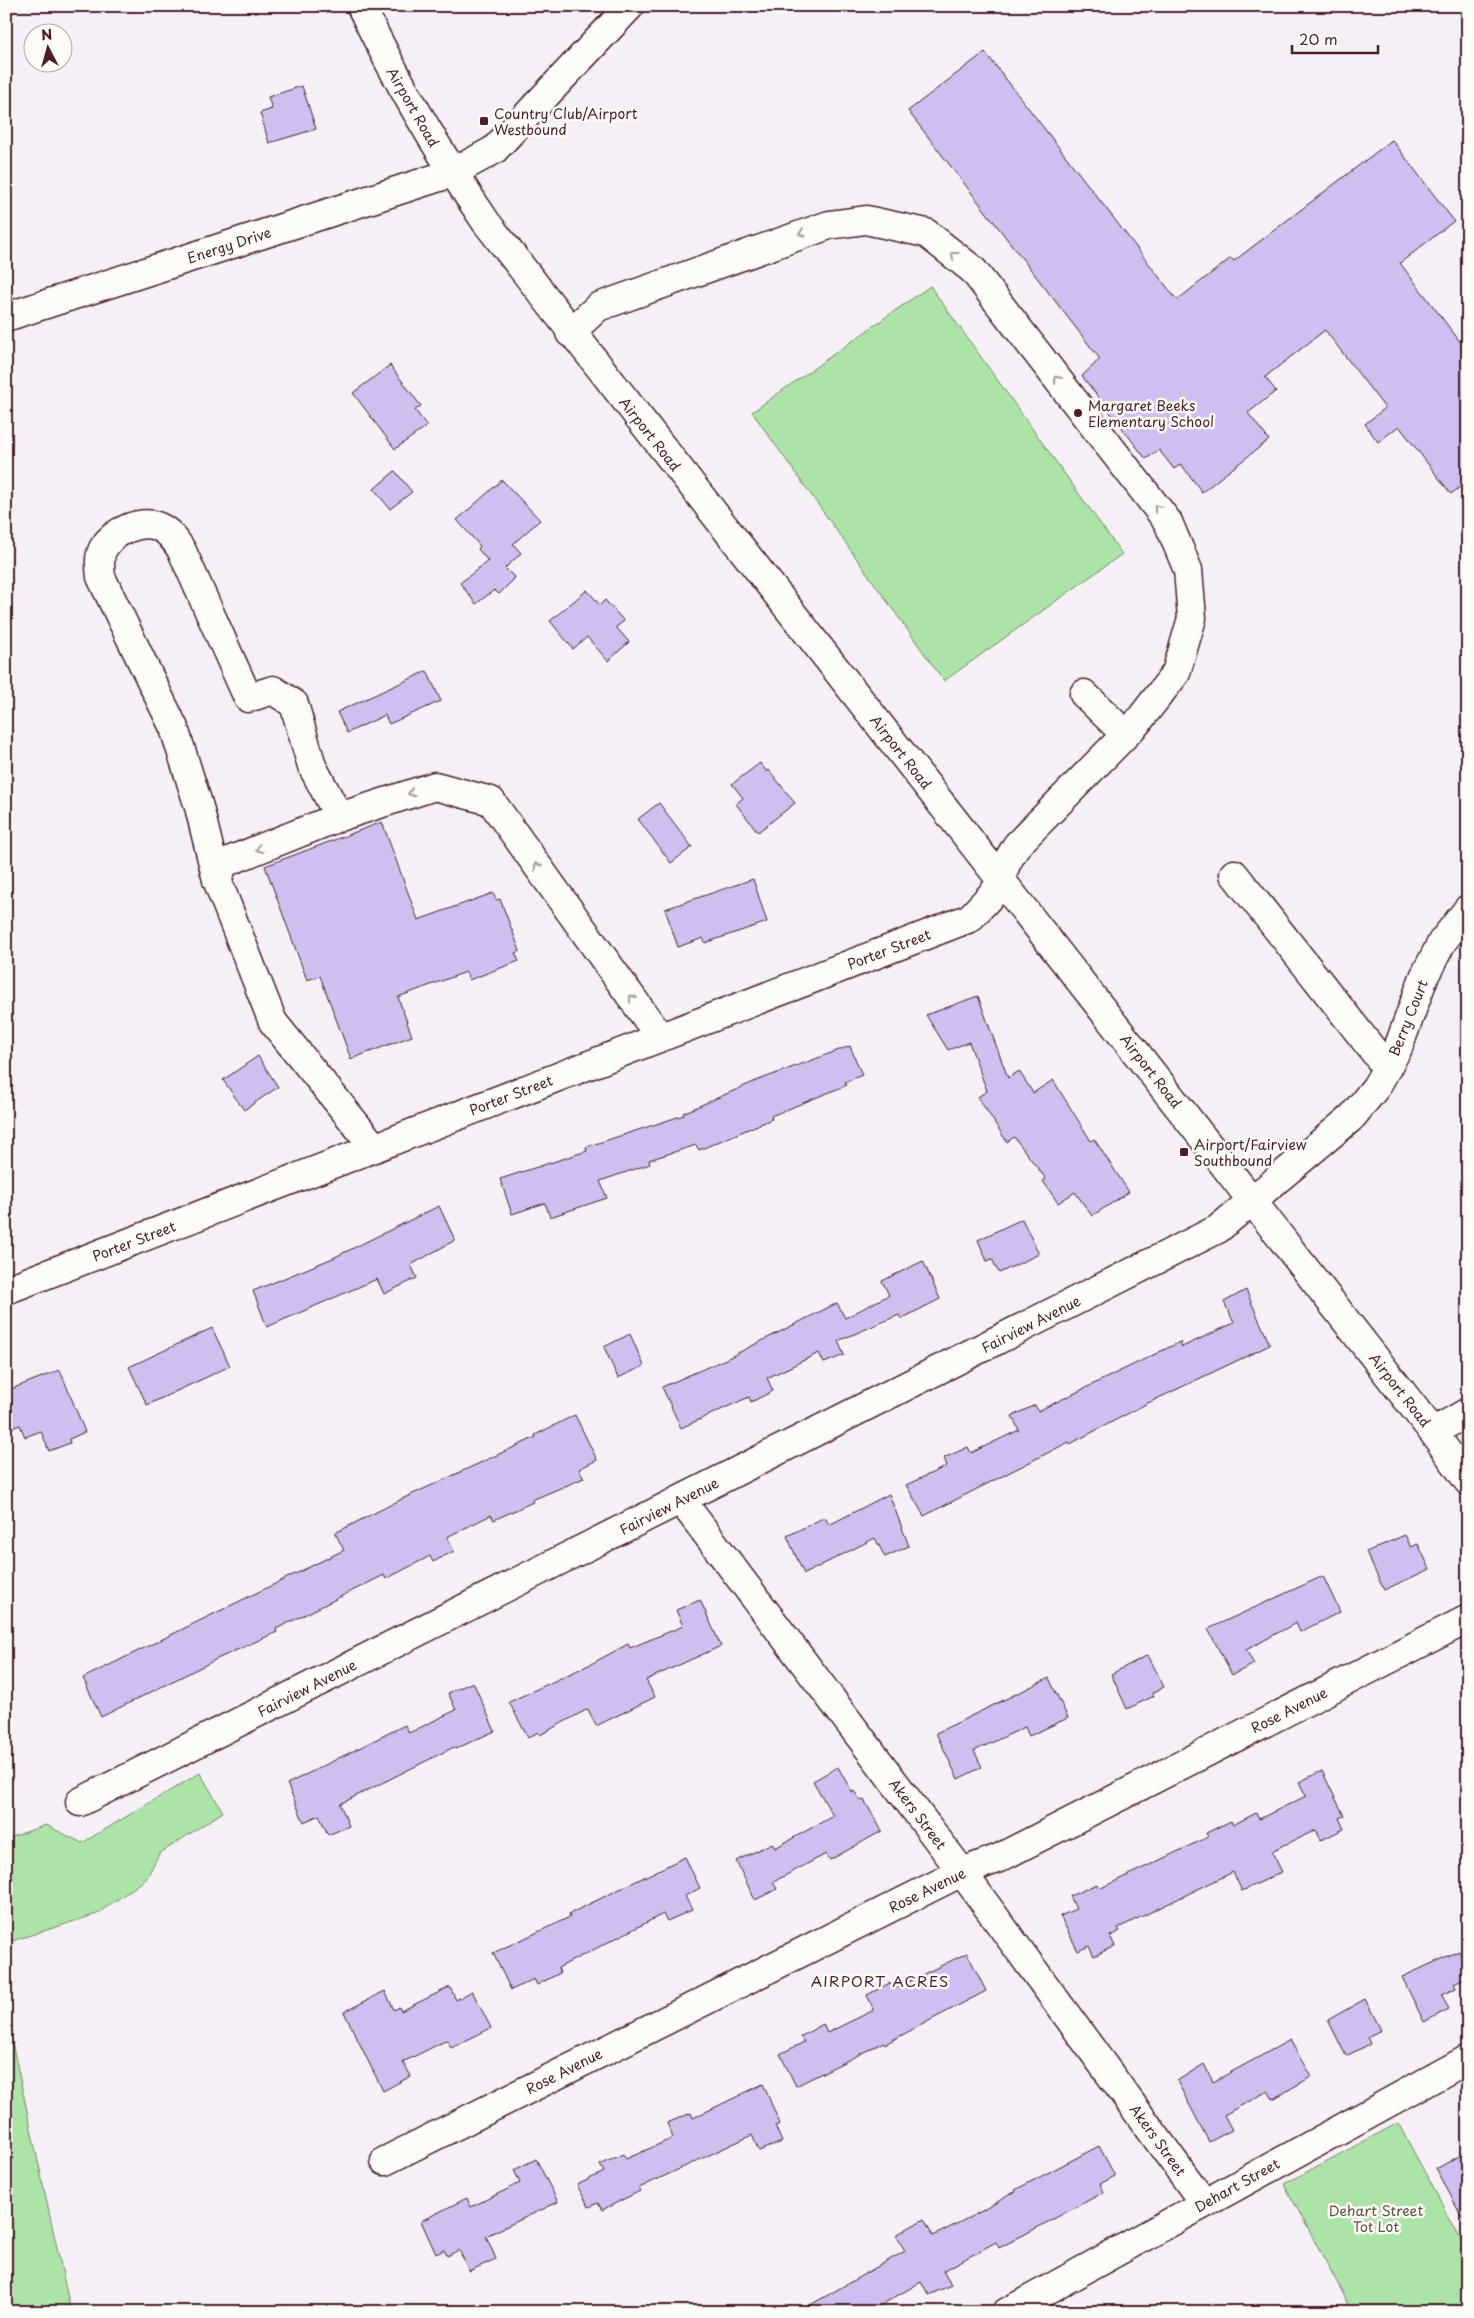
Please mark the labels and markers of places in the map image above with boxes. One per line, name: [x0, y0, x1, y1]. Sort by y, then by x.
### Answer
place label: Country Club/Airport Westbound: [494, 103, 638, 140]
marker: Country Club/Airport Westbound: [478, 115, 490, 127]
place label: Margaret Beeks Elementary School: [1088, 395, 1214, 432]
marker: Margaret Beeks Elementary School: [1072, 407, 1084, 419]
place label: Airport/Fairview Southbound: [1194, 1134, 1307, 1171]
marker: Airport/Fairview Southbound: [1178, 1146, 1190, 1158]

